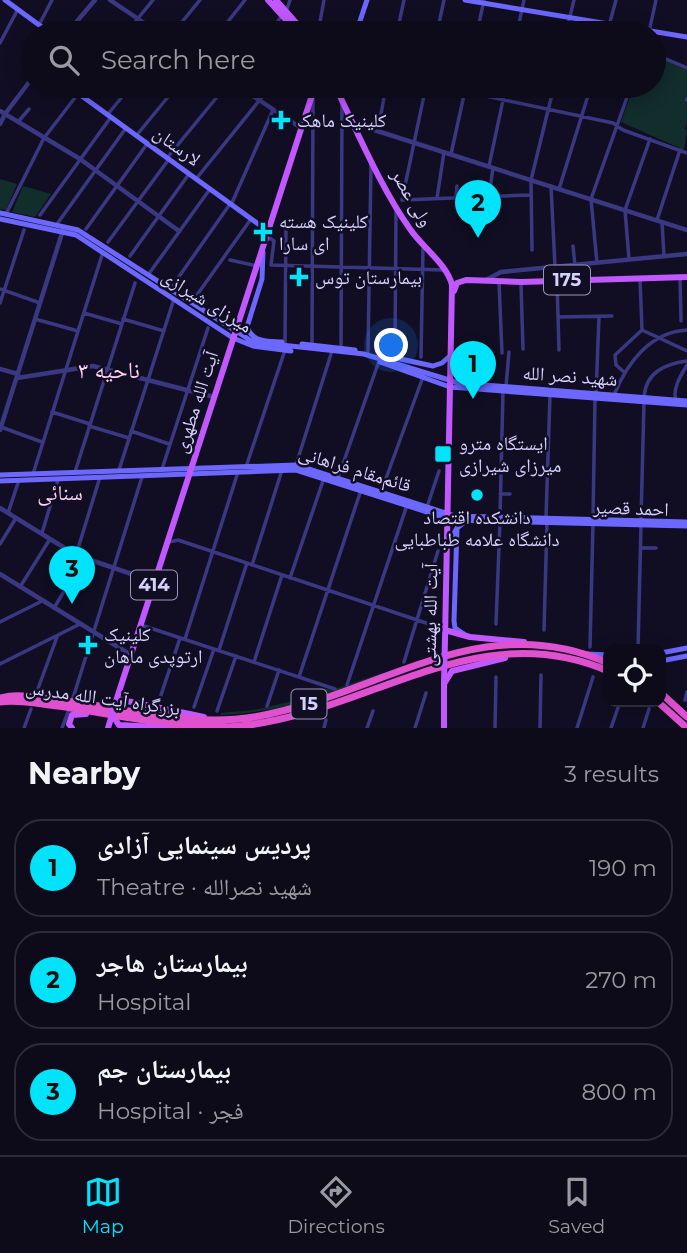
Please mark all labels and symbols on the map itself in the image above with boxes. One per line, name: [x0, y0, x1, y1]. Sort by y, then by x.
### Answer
place label: کلینیک ماهک: [297, 109, 386, 132]
marker: کلینیک ماهک: [271, 110, 291, 130]
street label: لارستان: [149, 121, 205, 171]
street label: ولی عصر: [386, 164, 438, 231]
pin: 2: [455, 180, 501, 238]
place label: کلینیک هسته ای سارا: [279, 210, 368, 255]
marker: کلینیک هسته ای سارا: [253, 222, 273, 242]
street label: میرزای شیرازی: [157, 264, 257, 338]
place label: بیمارستان توس: [315, 266, 422, 289]
road number: 175: [544, 266, 590, 294]
marker: بیمارستان توس: [289, 267, 309, 287]
your location: [374, 328, 408, 362]
pin: 1: [450, 341, 496, 399]
street label: آیت الله مطهری: [169, 347, 224, 456]
district label: ناحیه ۳: [78, 356, 140, 384]
street label: شهید نصر الله: [522, 361, 618, 391]
place label: ایستگاه مترو میرزای شیرازی: [459, 432, 561, 477]
street label: قائم‌مقام فراهانی: [296, 441, 414, 499]
marker: ایستگاه مترو میرزای شیرازی: [433, 444, 453, 464]
district label: سنائی: [37, 480, 83, 506]
marker: دانشکده اقتصاد دانشگاه علامه طباطبایی: [469, 487, 485, 503]
street label: احمد قصیر: [592, 495, 669, 521]
place label: دانشکده اقتصاد دانشگاه علامه طباطبایی: [394, 506, 560, 551]
pin: 3: [49, 546, 95, 604]
street label: آیت الله بهشتی: [418, 562, 442, 667]
road number: 414: [131, 570, 177, 600]
place label: کلینیک ارتوپدی ماهان: [104, 623, 203, 668]
marker: کلینیک ارتوپدی ماهان: [78, 635, 98, 655]
street label: بزرگراه آیت الله مدرس: [24, 676, 182, 720]
road number: 15: [292, 690, 326, 718]

